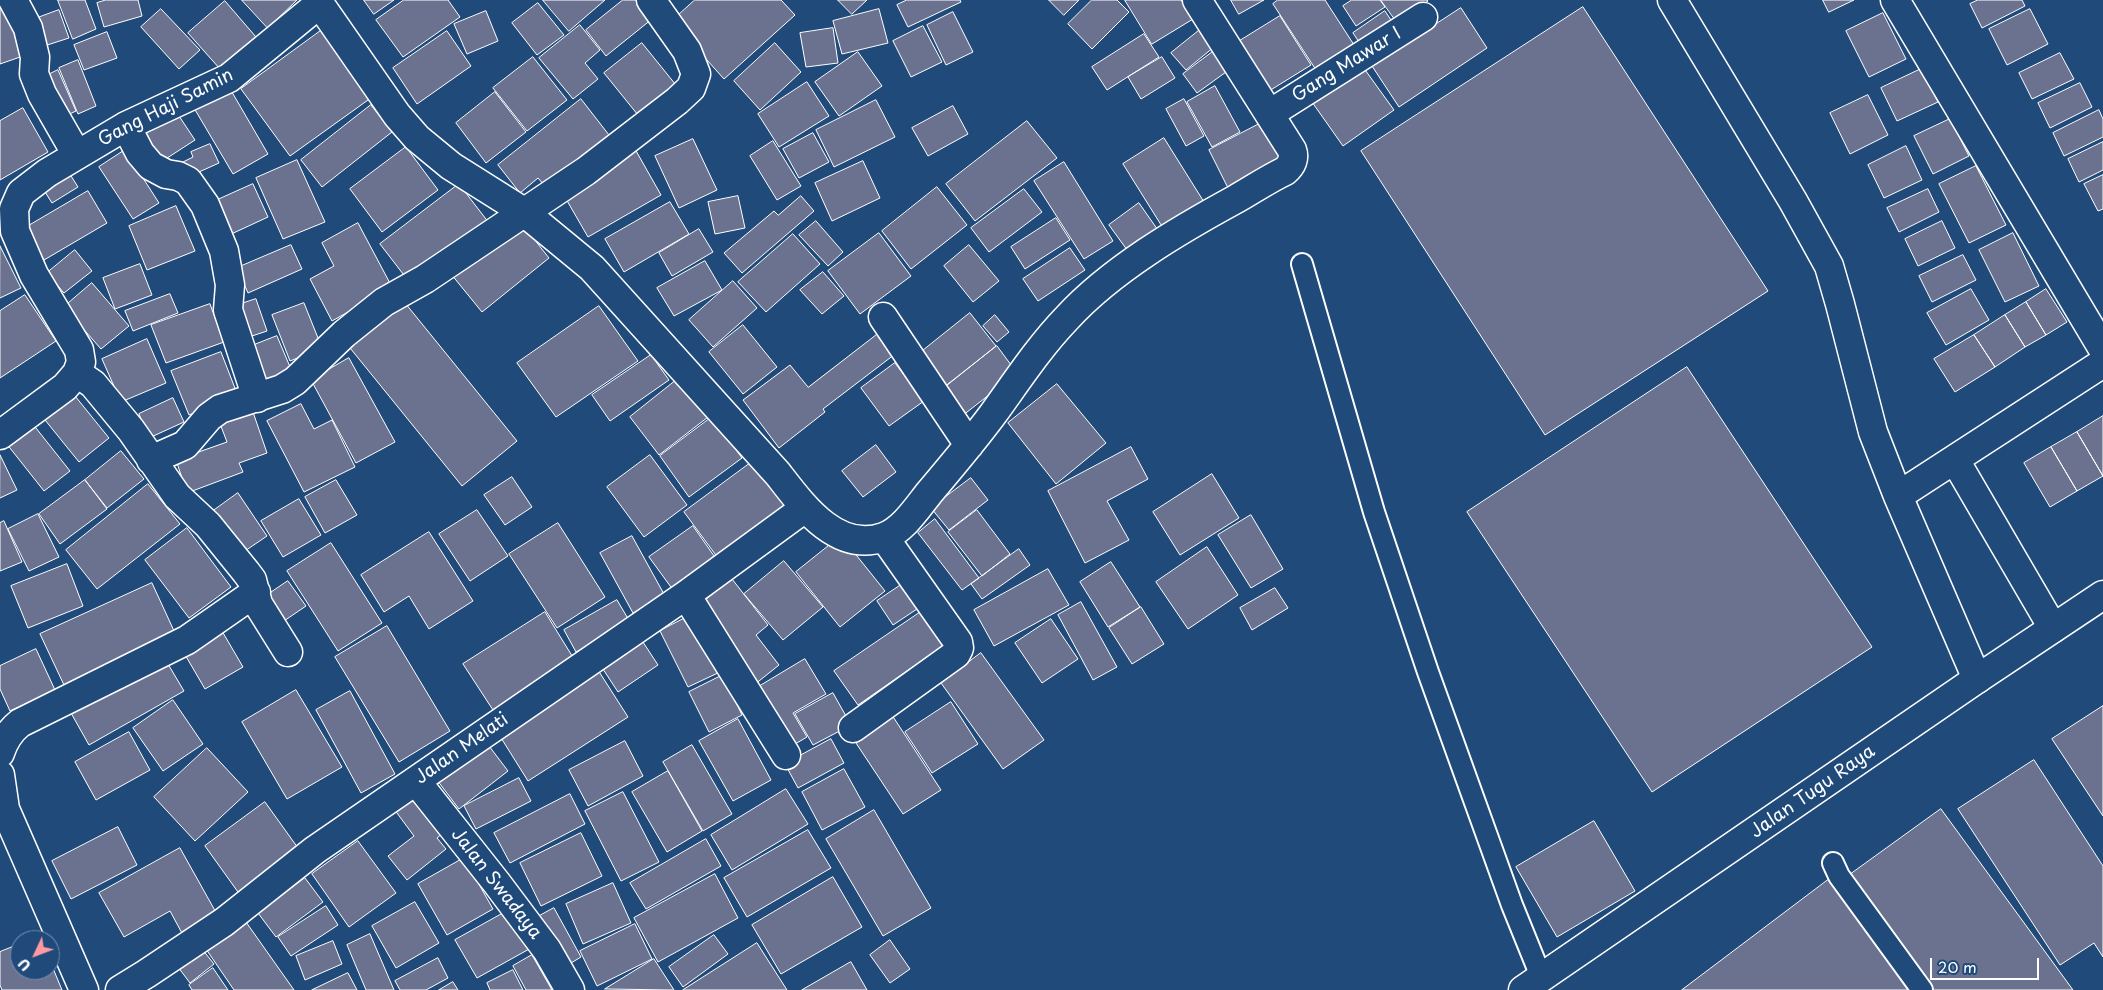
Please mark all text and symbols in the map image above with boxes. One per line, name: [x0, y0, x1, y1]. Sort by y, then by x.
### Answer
street label: Gang Mawar I: [1288, 23, 1406, 107]
street label: Gang Haji Samin: [95, 65, 237, 151]
street label: Jalan Melati: [411, 709, 513, 789]
street label: Jalan Tugu Raya: [1746, 741, 1880, 843]
street label: Jalan Swadaya: [446, 824, 546, 944]
north arrow: [10, 930, 60, 980]
scale bar: [1933, 948, 2042, 980]
text: U: [13, 954, 36, 976]
text: 20 m: [1938, 955, 1977, 978]

